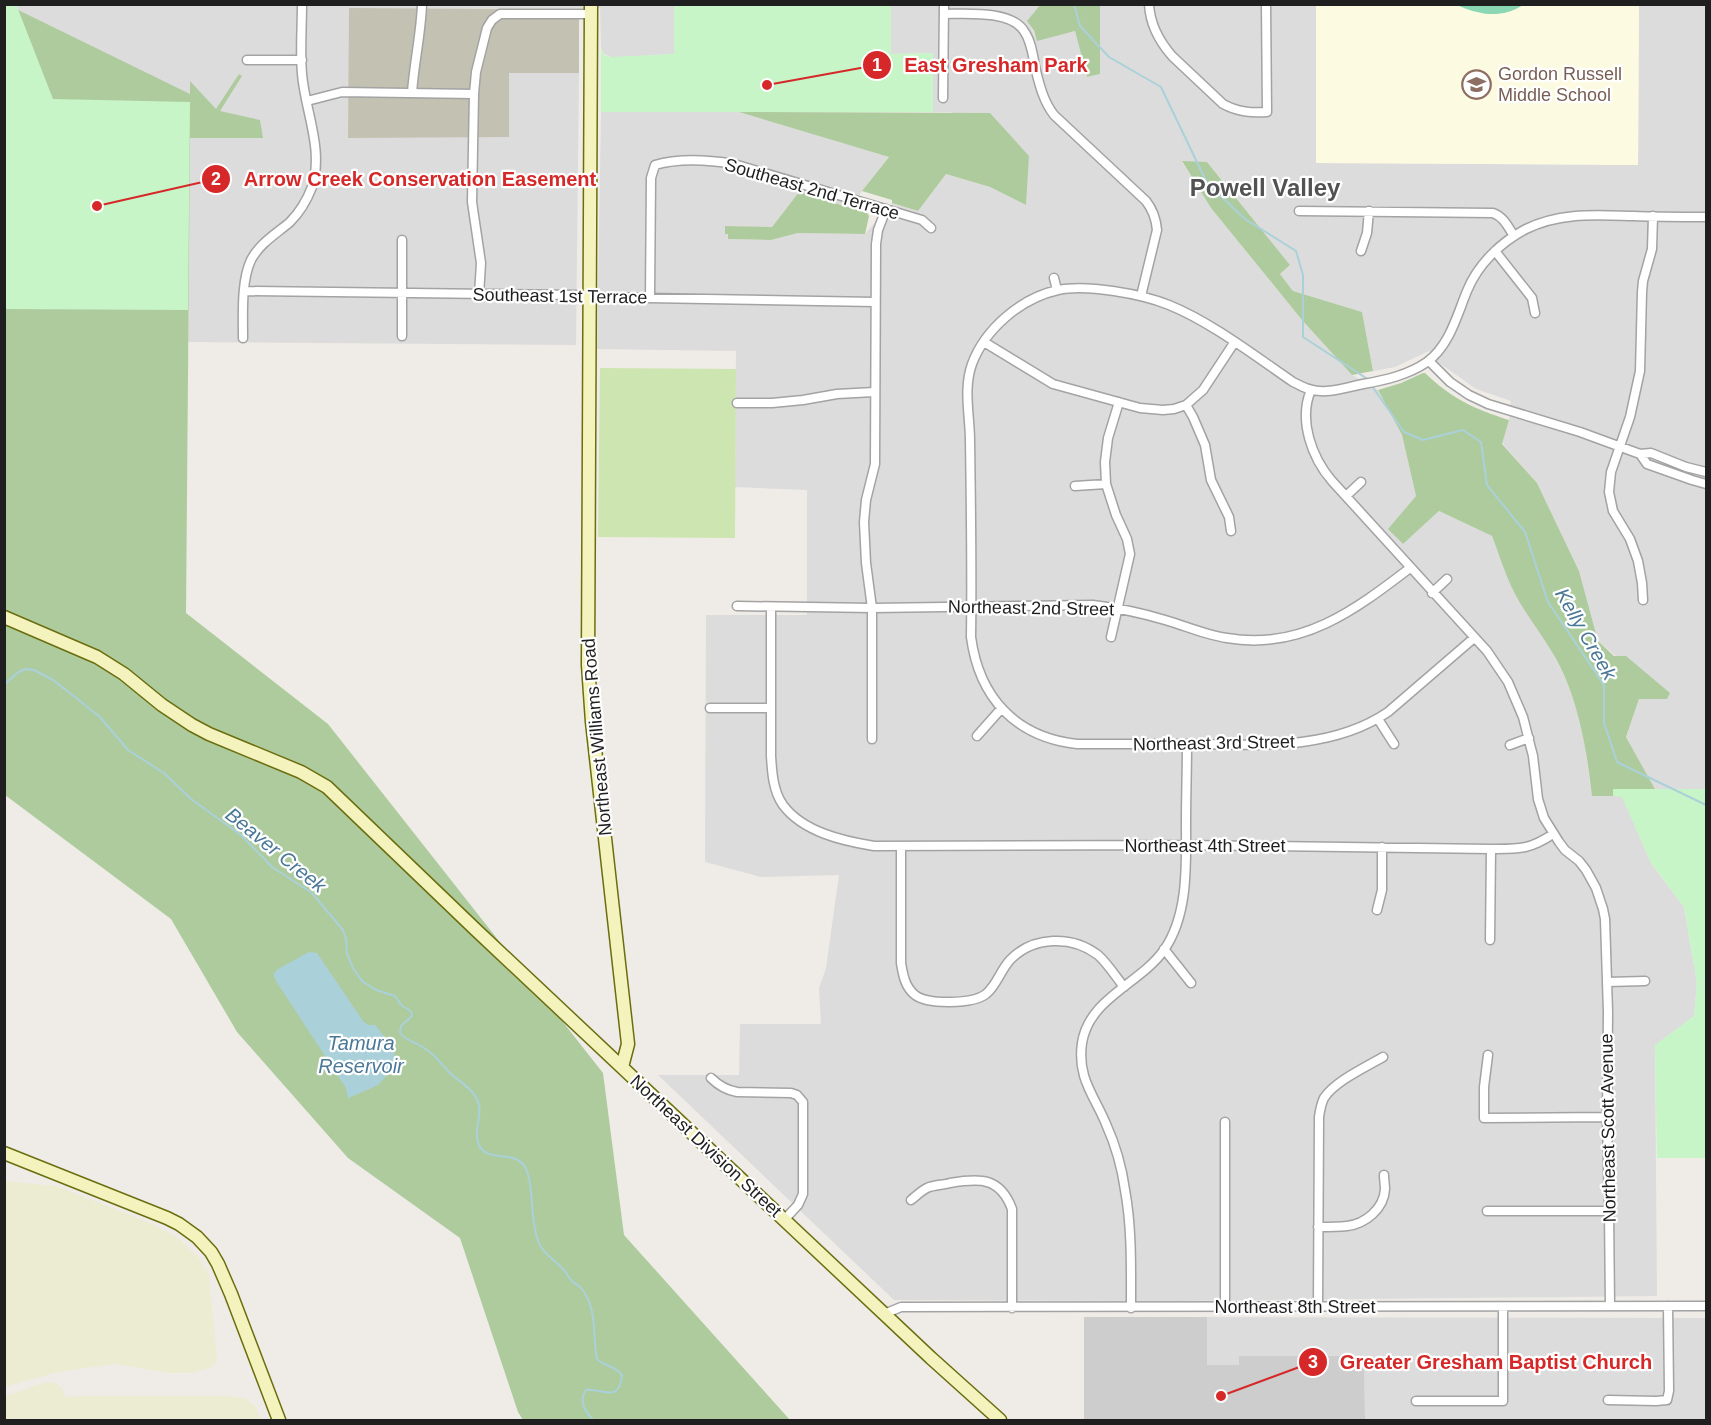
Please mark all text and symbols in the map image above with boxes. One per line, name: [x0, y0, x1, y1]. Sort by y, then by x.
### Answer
callout: East Gresham Park: [862, 46, 1099, 84]
text: East Gresham Park: [904, 54, 1089, 76]
text: 1: [872, 55, 882, 75]
place label: Gordon Russell Middle School: [1498, 64, 1622, 105]
school or university icon: Gordon Russell Middle School: [1461, 68, 1493, 100]
street label: Southeast 2nd Terrace: [722, 154, 902, 224]
callout: Arrow Creek Conservation Easement: [201, 160, 608, 198]
text: Arrow Creek Conservation Easement: [244, 168, 597, 190]
text: 2: [211, 169, 221, 189]
district label: Powell Valley: [1190, 174, 1341, 201]
street label: Southeast 1st Terrace: [472, 284, 648, 308]
water label: Kelly Creek: [1551, 584, 1622, 685]
street label: Northeast 2nd Street: [948, 597, 1114, 619]
street label: Northeast Williams Road: [578, 637, 616, 837]
street label: Northeast 3rd Street: [1133, 732, 1295, 754]
water label: Beaver Creek: [222, 803, 331, 898]
street label: Northeast 4th Street: [1124, 836, 1286, 856]
water label: Tamura Reservoir: [318, 1032, 405, 1077]
street label: Northeast Scott Avenue: [1596, 1033, 1620, 1223]
street label: Northeast Division Street: [626, 1071, 786, 1221]
street label: Northeast 8th Street: [1214, 1297, 1376, 1317]
callout: Greater Gresham Baptist Church: [1298, 1343, 1664, 1381]
text: Greater Gresham Baptist Church: [1340, 1351, 1652, 1373]
text: 3: [1308, 1352, 1318, 1372]

